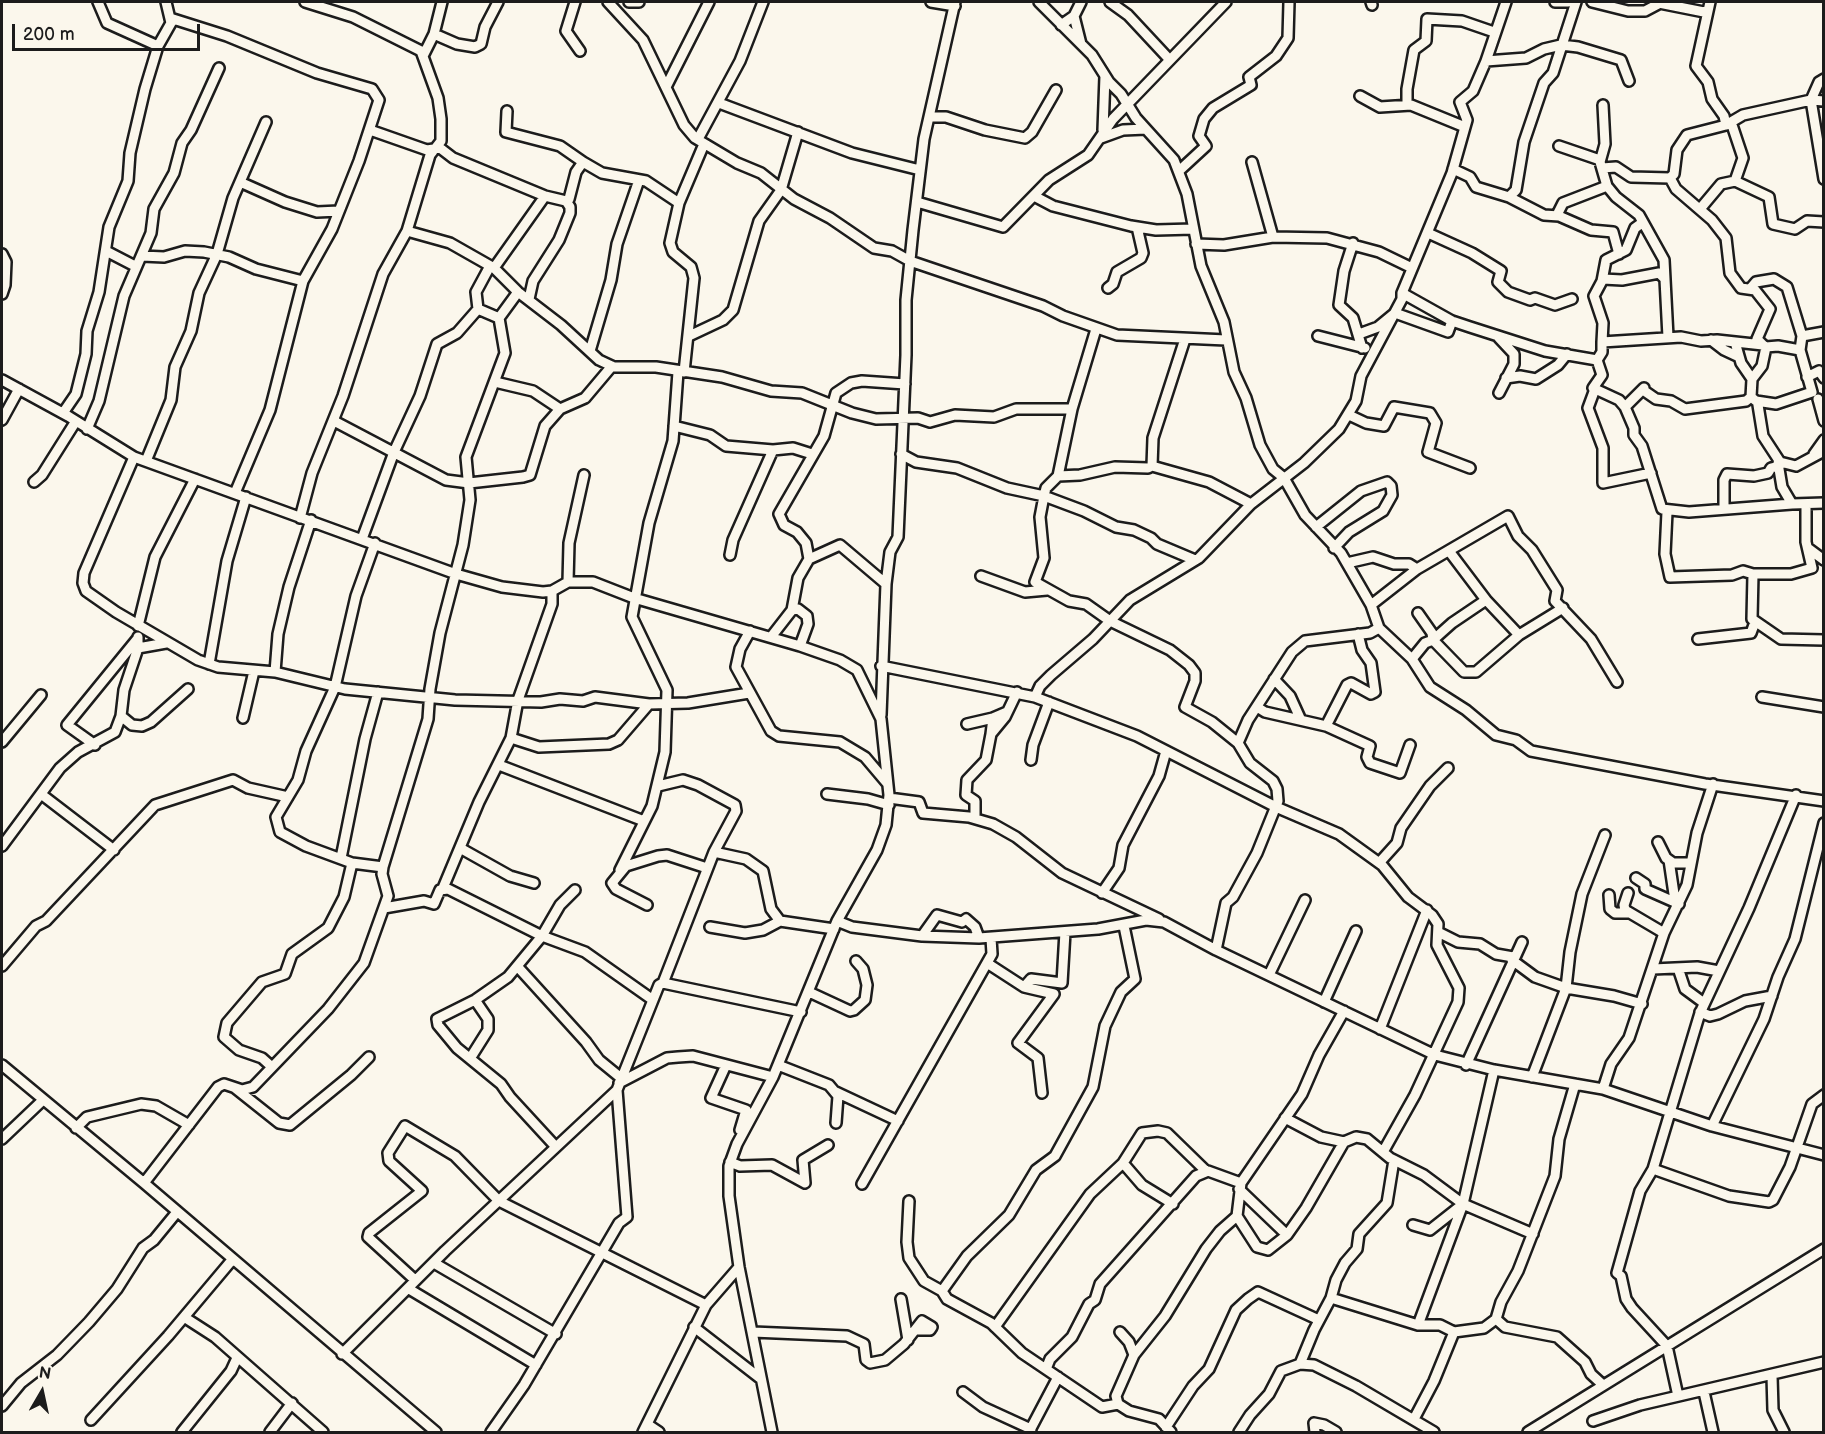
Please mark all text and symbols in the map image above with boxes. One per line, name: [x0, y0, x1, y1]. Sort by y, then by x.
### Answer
scale bar: [15, 12, 202, 50]
text: 200 m: [23, 24, 75, 45]
north arrow: [12, 1362, 72, 1422]
text: N: [37, 1363, 52, 1384]

